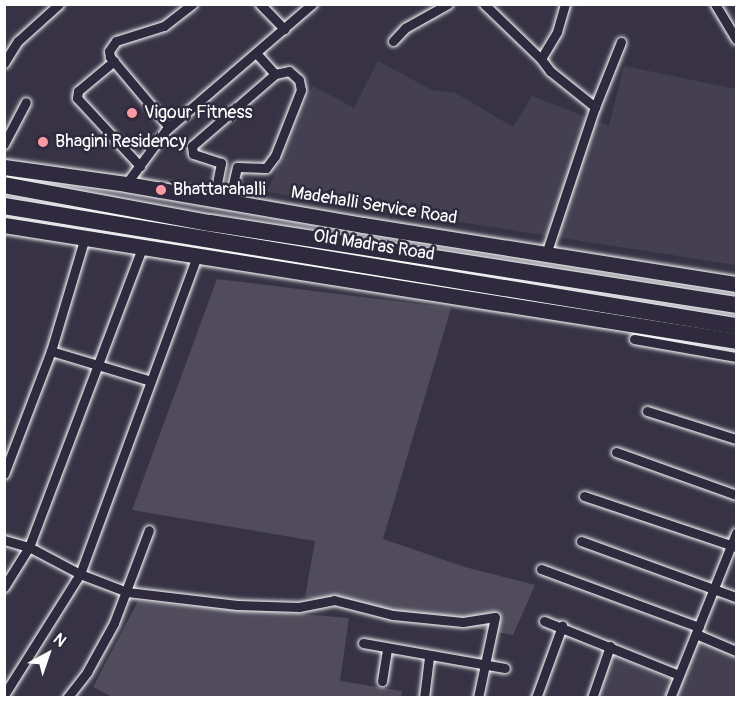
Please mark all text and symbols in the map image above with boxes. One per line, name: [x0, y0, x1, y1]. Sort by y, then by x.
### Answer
place label: Vigour Fitness: [144, 102, 253, 124]
marker: Vigour Fitness: [125, 106, 139, 120]
place label: Bhagini Residency: [55, 131, 186, 153]
marker: Bhagini Residency: [36, 135, 50, 149]
place label: Bhattarahalli: [173, 179, 266, 201]
street label: Madehalli Service Road: [289, 182, 459, 230]
marker: Bhattarahalli: [154, 183, 168, 197]
street label: Old Madras Road: [312, 226, 436, 266]
north arrow: [18, 624, 78, 684]
text: N: [49, 629, 70, 651]

